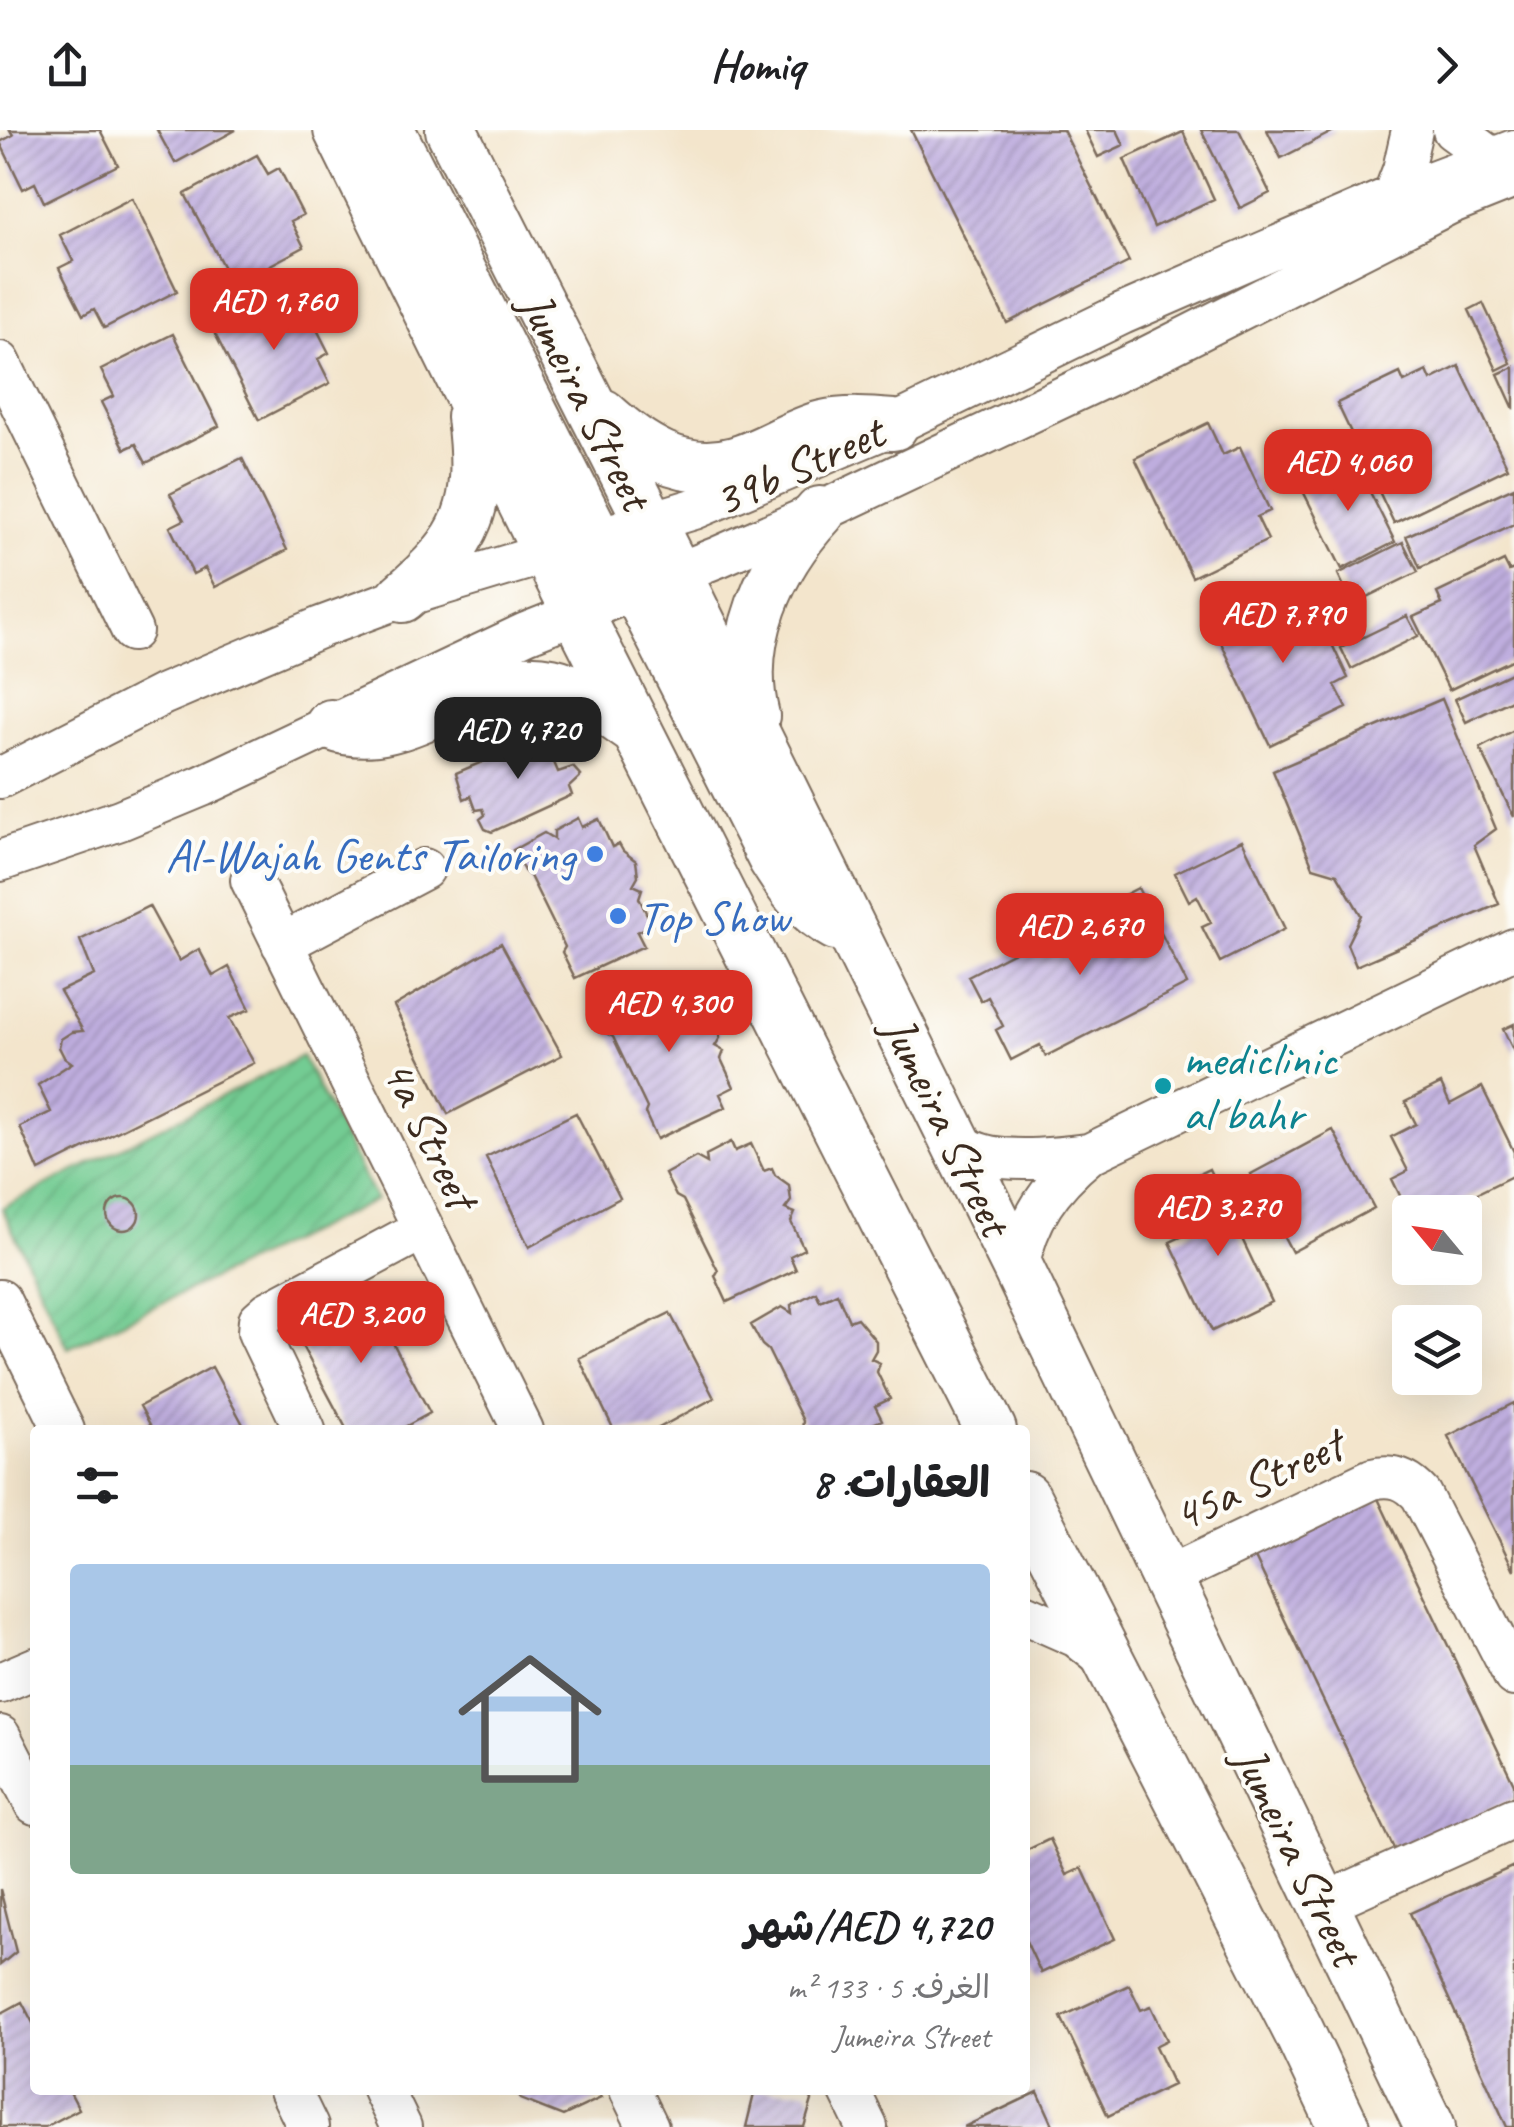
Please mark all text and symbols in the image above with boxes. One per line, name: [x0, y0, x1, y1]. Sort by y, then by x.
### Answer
text: Homiq: [710, 37, 804, 94]
icon: share: [40, 38, 95, 93]
icon: forward: [1419, 38, 1474, 93]
pin: AED 1,760: [160, 268, 388, 353]
text: AED 1,760: [212, 280, 336, 321]
street label: Jumeira Street: [505, 280, 668, 523]
street label: 39b Street: [704, 400, 896, 530]
pin: AED 4,060: [1234, 429, 1462, 514]
text: AED 4,060: [1286, 441, 1410, 482]
pin: AED 7,790: [1169, 581, 1397, 666]
text: AED 7,790: [1222, 593, 1344, 634]
pin: AED 4,720: [404, 697, 632, 782]
text: AED 4,720: [456, 709, 580, 750]
place label: Al-Wajah Gents Tailoring: [165, 825, 578, 885]
marker: Al-Wajah Gents Tailoring: [584, 843, 606, 865]
place label: Top Show: [638, 887, 792, 947]
pin: AED 2,670: [966, 893, 1194, 978]
marker: Top Show: [607, 905, 629, 927]
text: AED 2,670: [1018, 905, 1142, 946]
pin: AED 4,300: [555, 970, 783, 1055]
text: AED 4,300: [607, 982, 731, 1023]
street label: Jumeira Street: [867, 1004, 1028, 1249]
place label: mediclinic al bahr: [1183, 1029, 1339, 1144]
street label: 4a Street: [368, 1049, 495, 1223]
marker: mediclinic al bahr: [1152, 1075, 1174, 1097]
pin: AED 3,270: [1104, 1174, 1332, 1259]
text: AED 3,270: [1156, 1186, 1280, 1227]
north arrow: [1392, 1195, 1482, 1285]
map controls: [1392, 1195, 1482, 1395]
pin: AED 3,200: [247, 1281, 475, 1366]
text: AED 3,200: [299, 1293, 423, 1334]
button: layers: [1392, 1305, 1482, 1395]
street label: 45a Street: [1163, 1412, 1357, 1545]
text: العقارات: 8: [812, 1457, 990, 1510]
icon: filters: [70, 1458, 125, 1513]
icon: home: [440, 1629, 620, 1809]
street label: Jumeira Street: [1218, 1734, 1379, 1979]
text: AED 4,720/شهر: [745, 1900, 990, 1953]
text: الغرف: 5 · 133 m²: [787, 1967, 990, 2008]
text: Jumeira Street: [832, 2016, 990, 2057]

